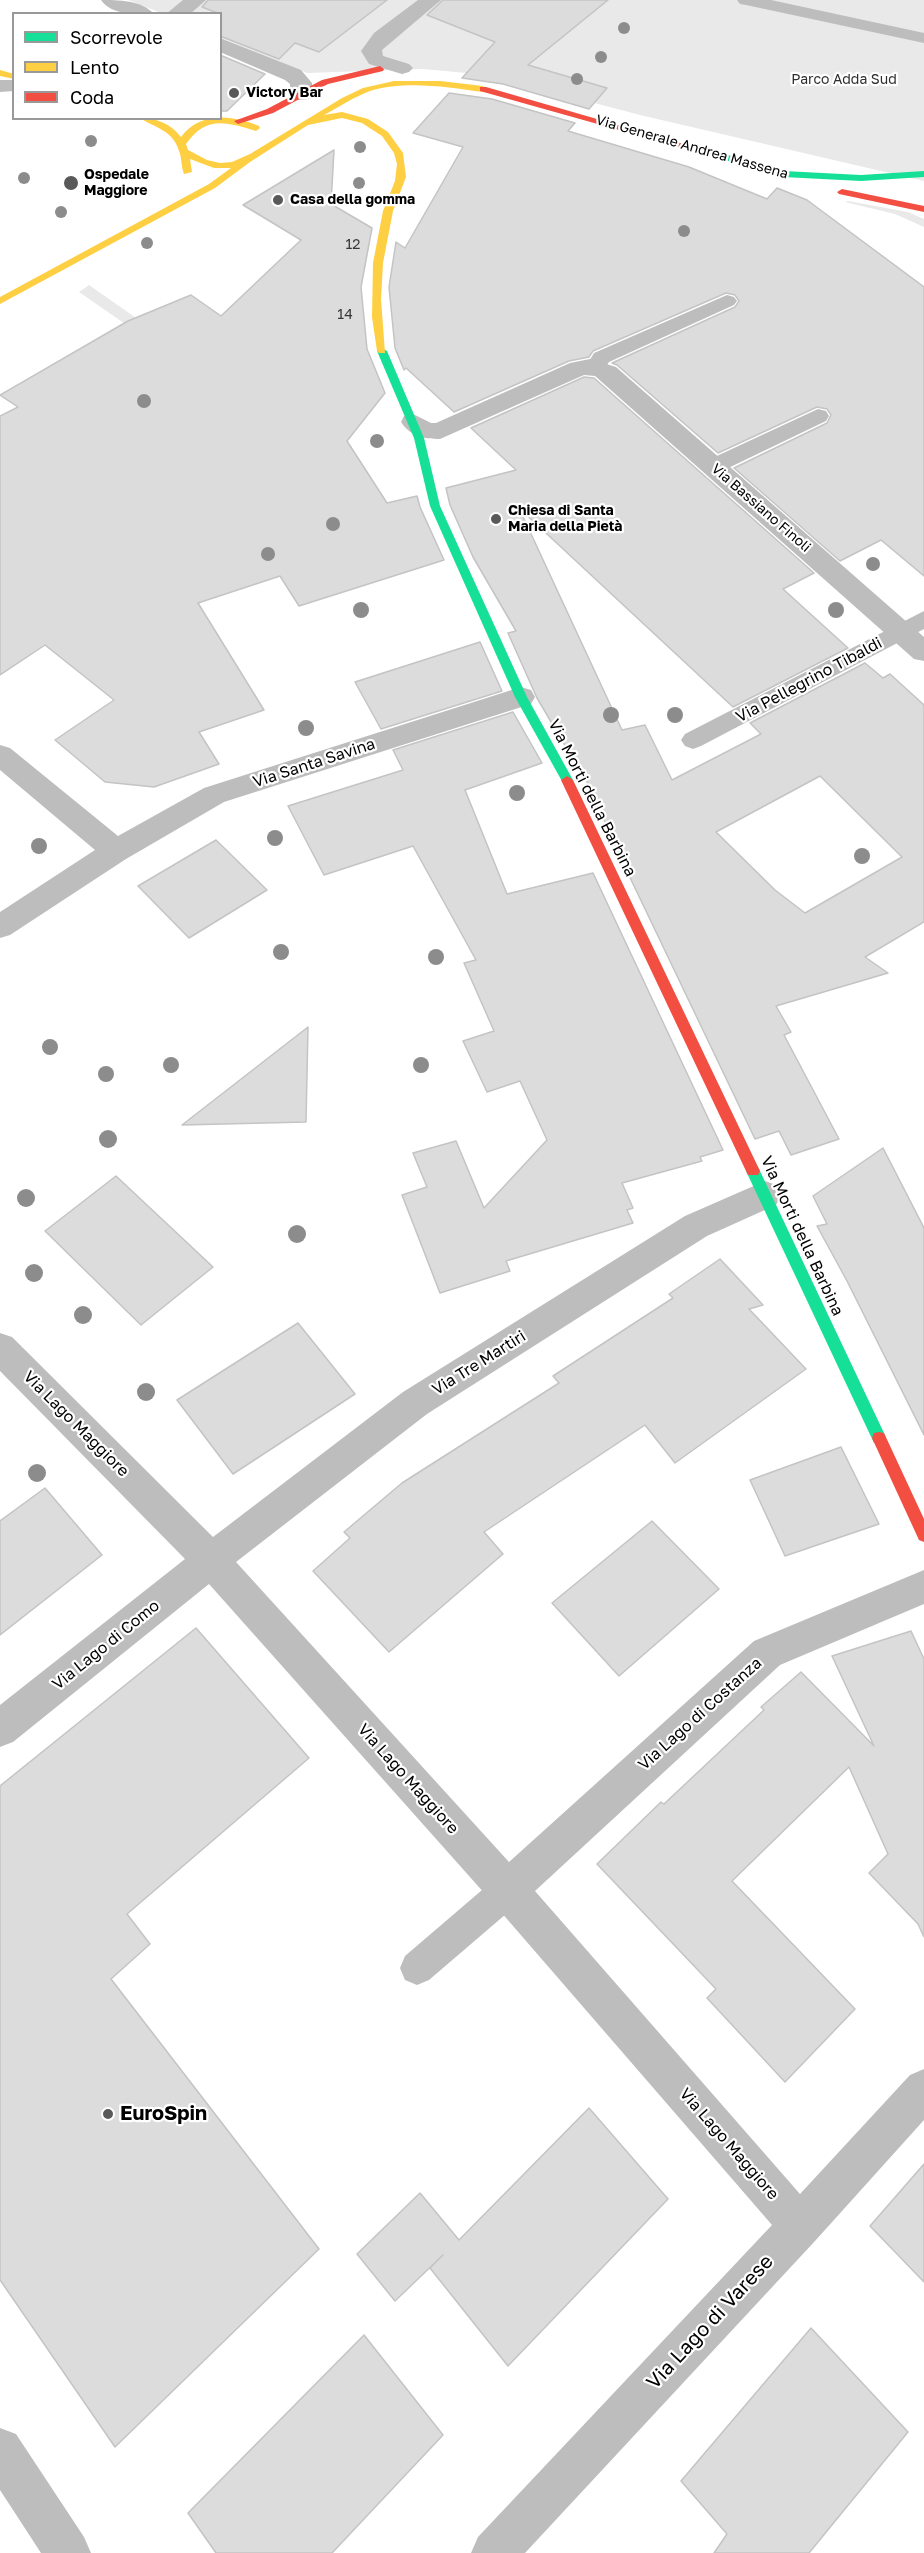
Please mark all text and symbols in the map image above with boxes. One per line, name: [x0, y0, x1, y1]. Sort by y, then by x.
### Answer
legend: [12, 12, 222, 120]
text: Scorrevole: [70, 26, 163, 48]
text: Lento: [70, 56, 119, 78]
park label: Parco Adda Sud: [791, 72, 897, 88]
place label: Victory Bar: [246, 85, 323, 101]
text: Coda: [70, 86, 114, 108]
marker: Victory Bar: [227, 86, 241, 100]
street label: Via Generale Andrea Massena: [594, 111, 790, 183]
place label: Ospedale Maggiore: [84, 167, 149, 200]
marker: Ospedale Maggiore: [62, 174, 80, 192]
place label: Casa della gomma: [290, 192, 415, 208]
marker: Casa della gomma: [271, 193, 285, 207]
house number: 12: [346, 237, 360, 253]
house number: 14: [337, 307, 353, 323]
street label: Via Bassiano Finoli: [708, 460, 814, 556]
place label: Chiesa di Santa Maria della Pietà: [508, 503, 622, 536]
marker: Chiesa di Santa Maria della Pietà: [489, 512, 503, 526]
street label: Via Pellegrino Tibaldi: [733, 633, 885, 727]
street label: Via Morti della Barbina: [544, 716, 640, 880]
street label: Via Santa Savina: [250, 734, 378, 792]
street label: Via Morti della Barbina: [757, 1153, 847, 1319]
street label: Via Tre Martiri: [429, 1327, 529, 1399]
street label: Via Lago Maggiore: [19, 1367, 133, 1481]
street label: Via Lago di Como: [49, 1596, 163, 1694]
street label: Via Lago di Costanza: [634, 1654, 766, 1774]
street label: Via Lago Maggiore: [354, 1720, 462, 1838]
street label: Via Lago Maggiore: [675, 2084, 783, 2204]
place label: EuroSpin: [120, 2102, 207, 2126]
marker: EuroSpin: [101, 2107, 115, 2121]
street label: Via Lago di Varese: [642, 2250, 778, 2394]

